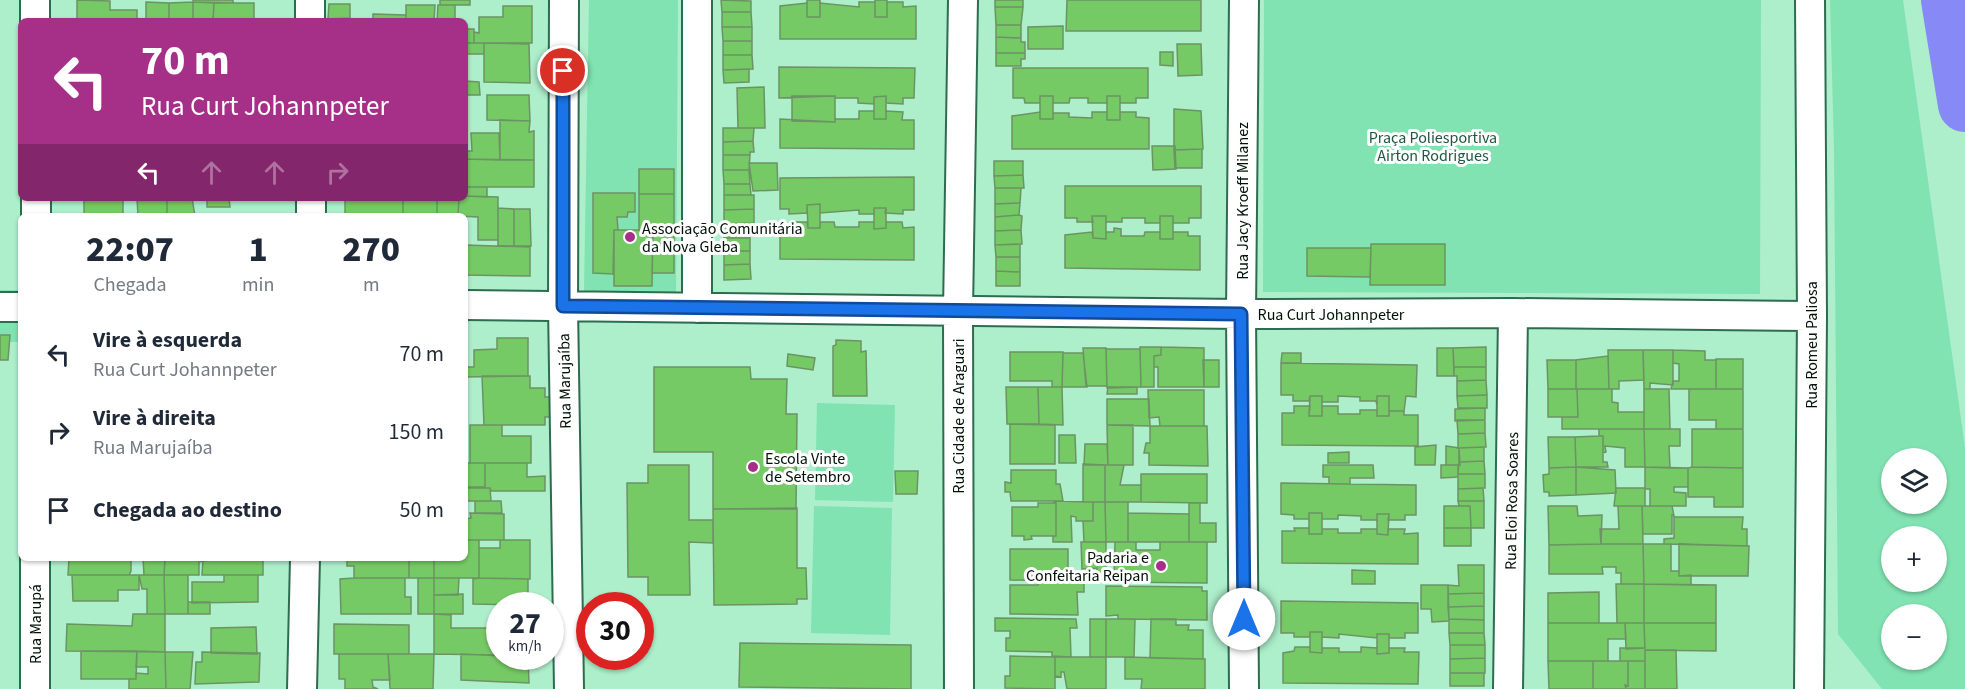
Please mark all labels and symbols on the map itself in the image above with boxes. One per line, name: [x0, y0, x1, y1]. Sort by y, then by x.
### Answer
pin: [537, 45, 588, 96]
street label: Rua Jacy Kroeff Milanez: [1232, 122, 1254, 280]
park label: Praça Poliesportiva Airton Rodrigues: [1369, 127, 1497, 167]
place label: Associação Comunitária da Nova Gleba: [642, 218, 803, 258]
marker: Associação Comunitária da Nova Gleba: [623, 230, 637, 244]
street label: Rua Romeu Paliosa: [1801, 281, 1823, 409]
street label: Rua Curt Johannpeter: [1258, 304, 1405, 326]
street label: Rua Marujaíba: [553, 333, 577, 429]
street label: Rua Cidade de Araguari: [948, 338, 970, 494]
street label: Rua Eloi Rosa Soares: [1500, 432, 1524, 570]
place label: Escola Vinte de Setembro: [765, 448, 851, 488]
marker: Escola Vinte de Setembro: [746, 460, 760, 474]
place label: Padaria e Confeitaria Reipan: [1026, 547, 1149, 587]
marker: Padaria e Confeitaria Reipan: [1154, 559, 1168, 573]
street label: Rua Marupá: [25, 584, 47, 664]
position arrow: [1212, 587, 1276, 651]
speed limit sign: 30: [576, 592, 654, 670]

